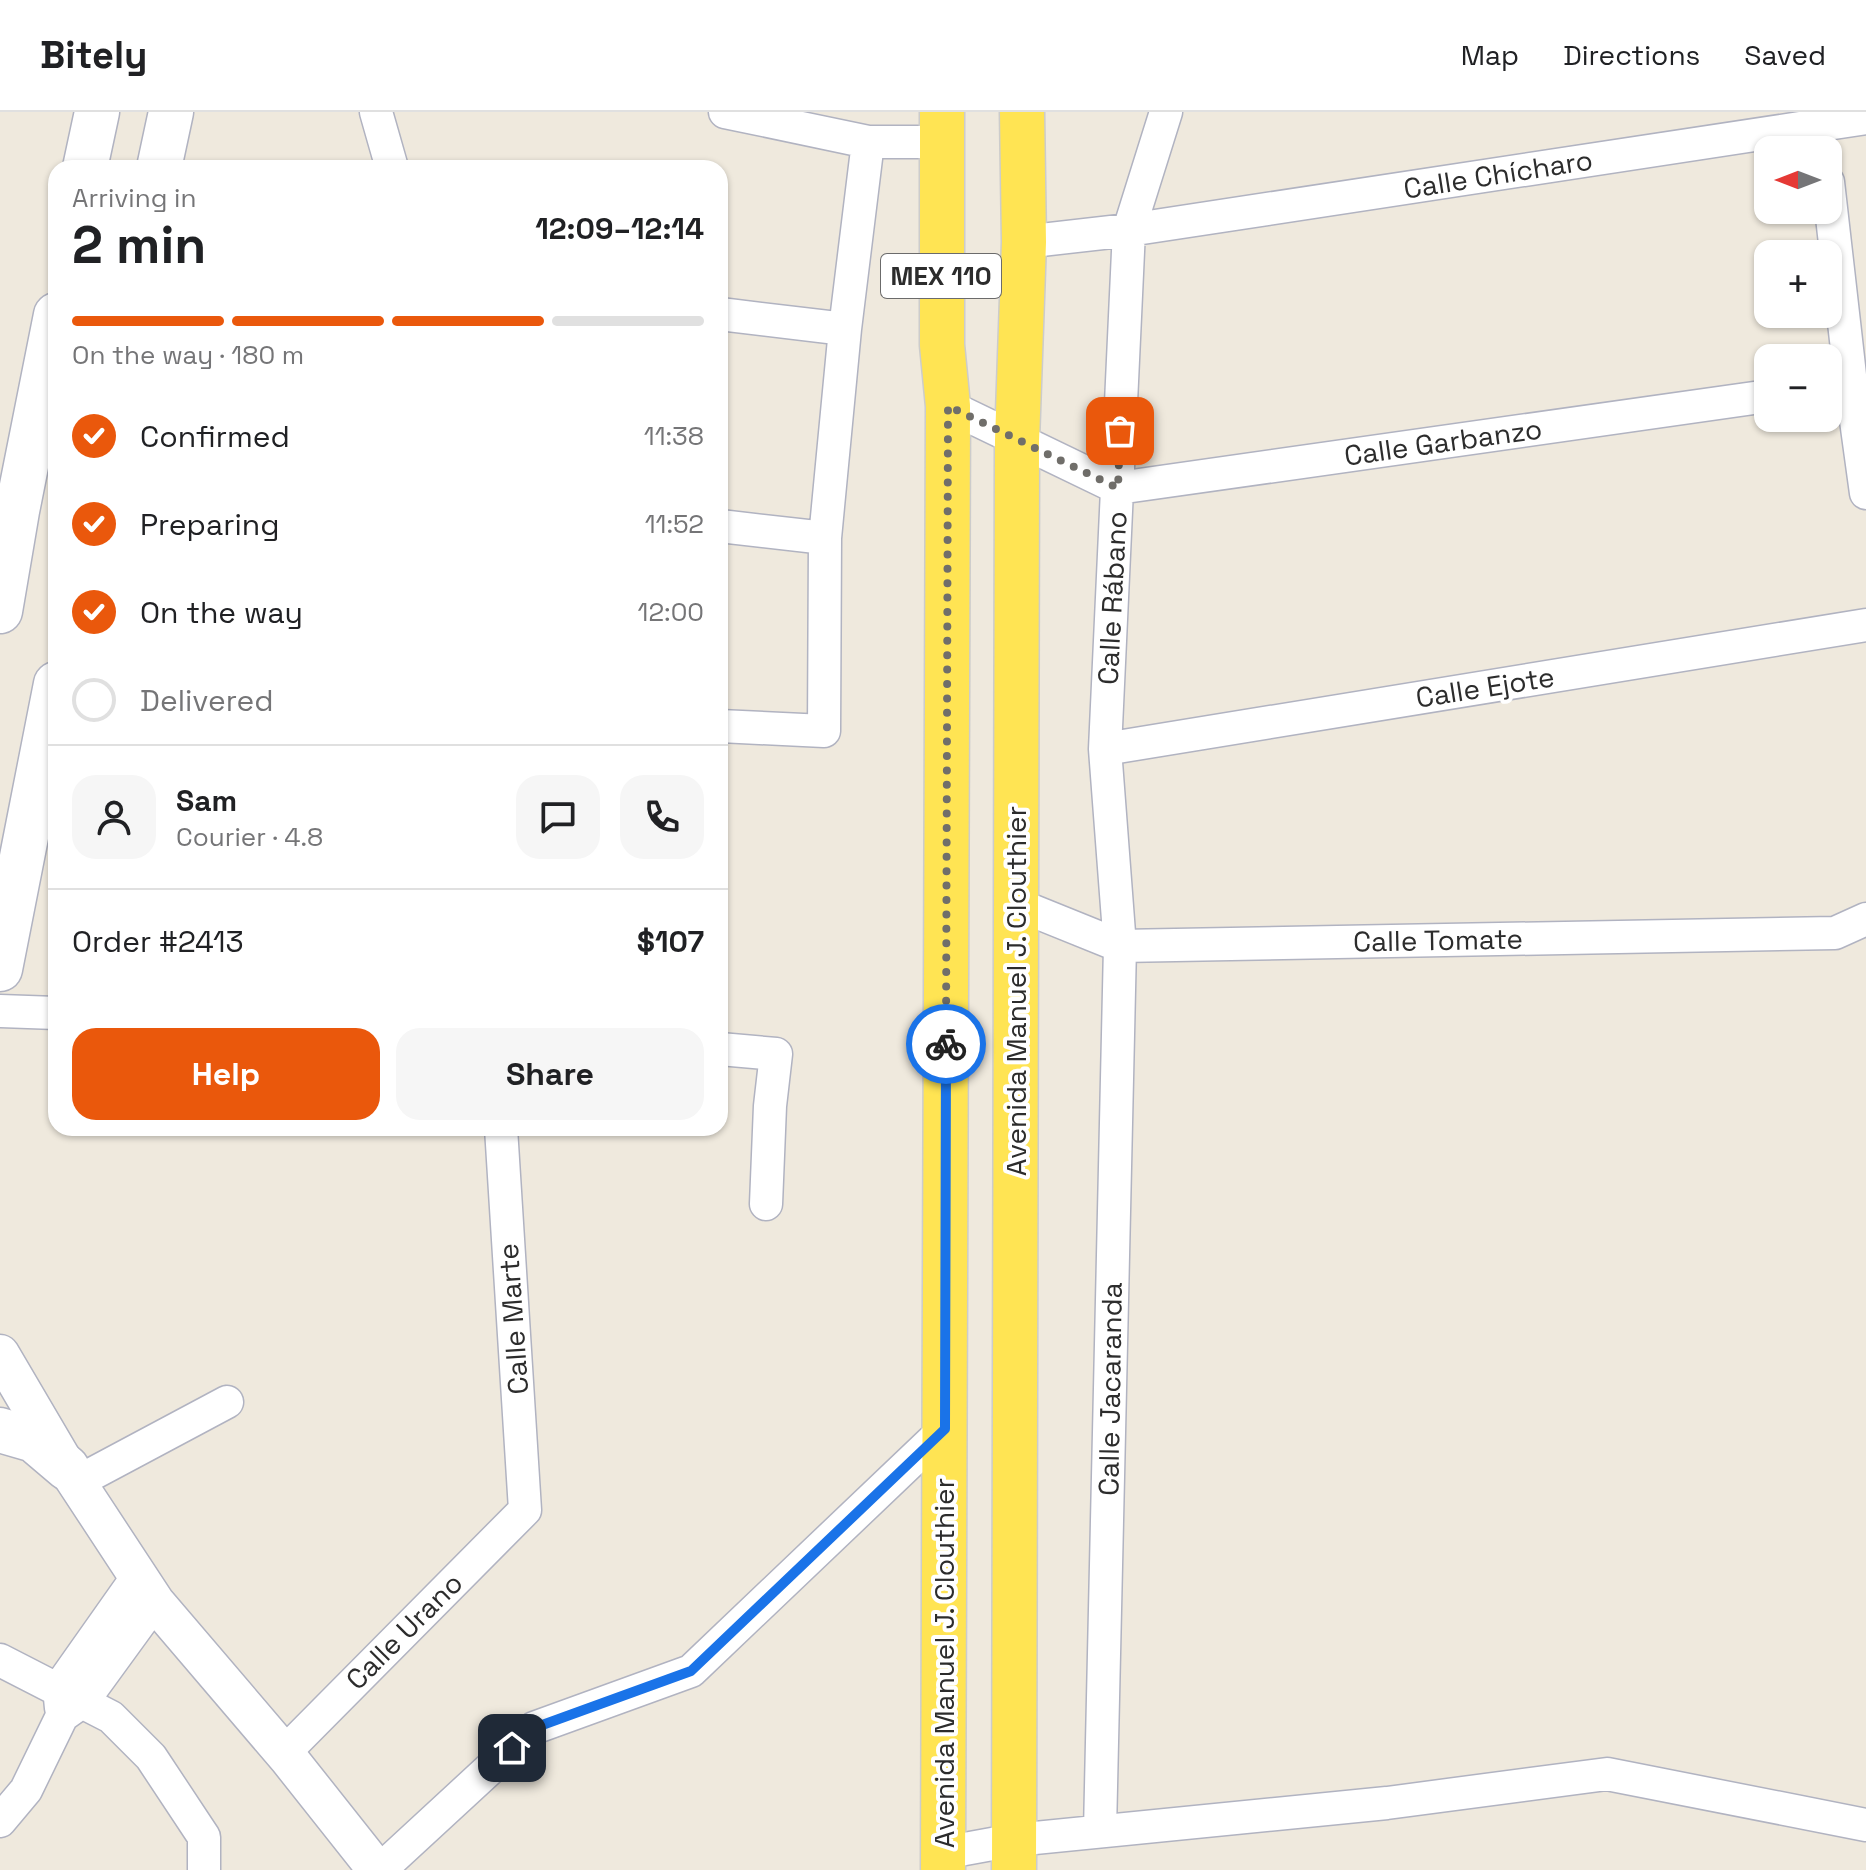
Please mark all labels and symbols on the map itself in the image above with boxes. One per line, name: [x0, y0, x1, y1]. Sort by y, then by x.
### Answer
north arrow: [1754, 136, 1842, 224]
street label: Calle Chícharo: [1401, 141, 1595, 207]
road number: MEX 110: [881, 254, 1001, 298]
pin: [1086, 397, 1154, 465]
street label: Calle Garbanzo: [1342, 410, 1544, 474]
street label: Calle Rábano: [1089, 510, 1135, 686]
street label: Calle Ejote: [1413, 658, 1557, 716]
street label: Avenida Manuel J. Clouthier: [998, 806, 1034, 1176]
street label: Calle Tomate: [1353, 921, 1523, 959]
courier: [906, 1004, 986, 1084]
street label: Calle Marte: [490, 1242, 536, 1396]
street label: Calle Jacaranda: [1090, 1282, 1130, 1496]
street label: Avenida Manuel J. Clouthier: [926, 1478, 962, 1848]
street label: Calle Urano: [338, 1565, 470, 1697]
pin: [478, 1714, 546, 1782]

